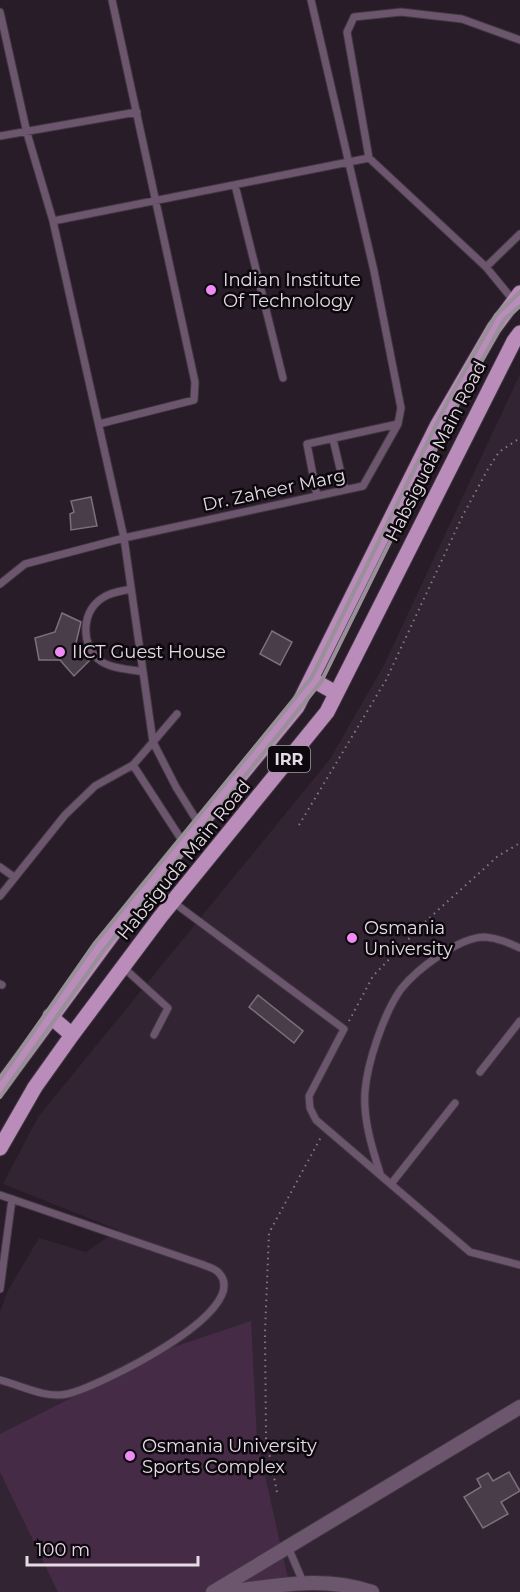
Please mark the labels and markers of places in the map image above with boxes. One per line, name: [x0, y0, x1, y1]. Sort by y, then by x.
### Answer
place label: Indian Institute Of Technology: [223, 269, 361, 312]
marker: Indian Institute Of Technology: [204, 283, 218, 297]
place label: IICT Guest House: [72, 641, 226, 663]
marker: IICT Guest House: [53, 645, 67, 659]
place label: Osmania University: [364, 917, 453, 960]
marker: Osmania University: [345, 931, 359, 945]
place label: Osmania University Sports Complex: [142, 1435, 317, 1478]
marker: Osmania University Sports Complex: [123, 1449, 137, 1463]

